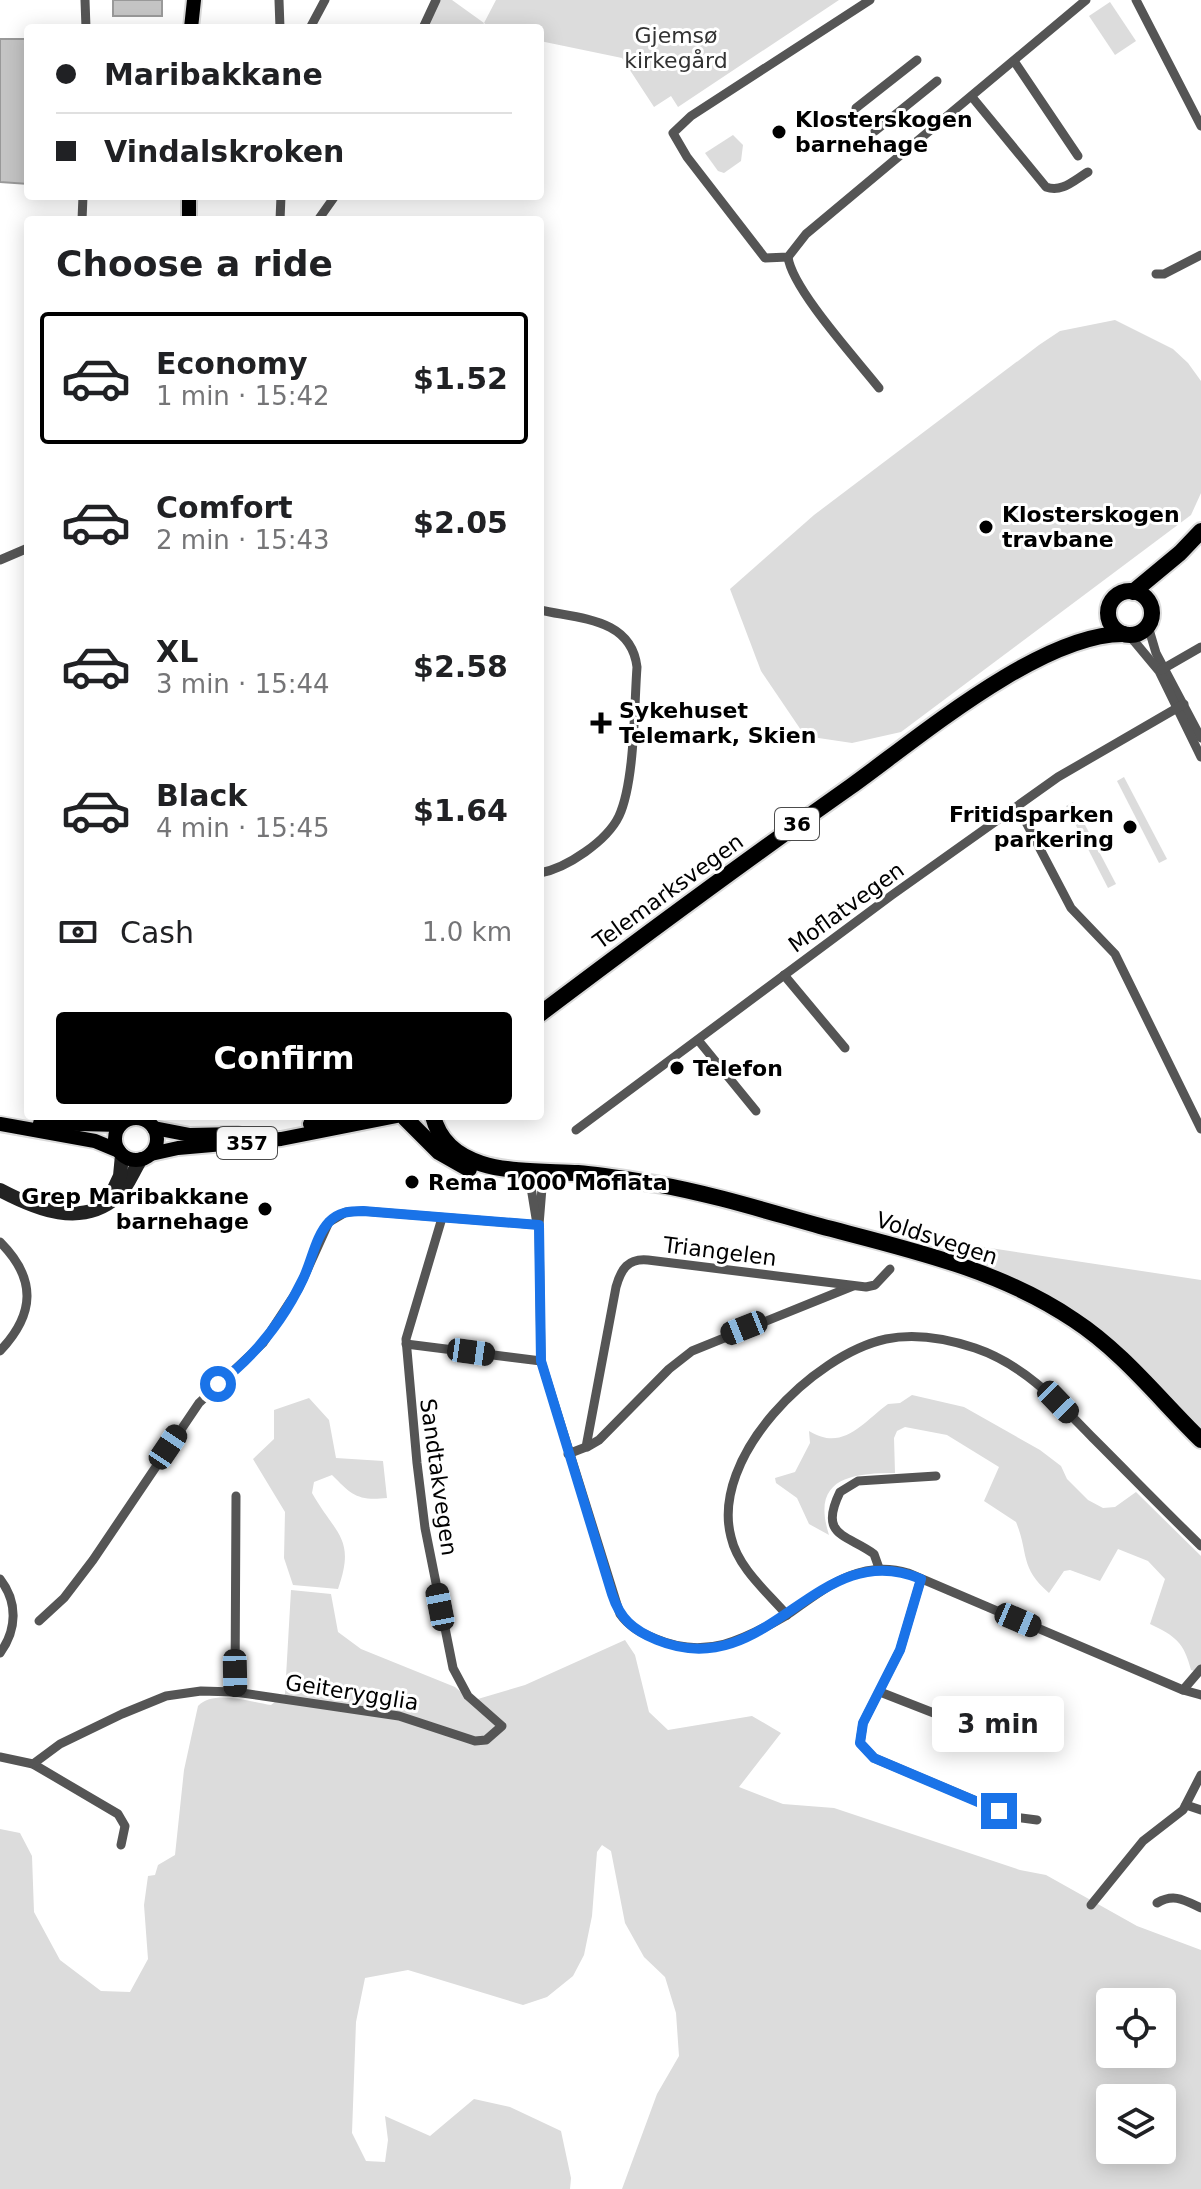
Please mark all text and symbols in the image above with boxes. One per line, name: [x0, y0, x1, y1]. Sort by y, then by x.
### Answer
park label: Gjemsø kirkegård: [624, 23, 728, 73]
text: Maribakkane: [104, 57, 323, 92]
place label: Klosterskogen barnehage: [795, 107, 973, 157]
marker: Klosterskogen barnehage: [770, 123, 788, 141]
text: Vindalskroken: [104, 134, 344, 169]
text: Choose a ride: [56, 243, 333, 284]
icon: car: [60, 342, 132, 414]
text: Economy: [156, 346, 308, 381]
text: $1.52: [413, 361, 508, 396]
text: 1 min · 15:42: [156, 381, 330, 411]
icon: car: [60, 486, 132, 558]
text: Comfort: [156, 490, 293, 525]
place label: Klosterskogen travbane: [1002, 502, 1180, 552]
text: $2.05: [413, 505, 508, 540]
marker: Klosterskogen travbane: [977, 518, 995, 536]
text: 2 min · 15:43: [156, 525, 330, 555]
icon: car: [60, 630, 132, 702]
text: XL: [156, 634, 198, 669]
text: $2.58: [413, 649, 508, 684]
text: 3 min · 15:44: [156, 669, 330, 699]
place label: Sykehuset Telemark, Skien: [619, 698, 816, 748]
marker: Sykehuset Telemark, Skien: [590, 712, 612, 734]
icon: car: [60, 774, 132, 846]
text: Black: [156, 778, 247, 813]
text: $1.64: [413, 793, 508, 828]
place label: Fritidsparken parkering: [949, 802, 1114, 852]
road number: 36: [775, 808, 819, 840]
text: 4 min · 15:45: [156, 813, 330, 843]
marker: Fritidsparken parkering: [1121, 818, 1139, 836]
street label: Telemarksvegen: [588, 829, 748, 955]
street label: Moflatvegen: [784, 857, 909, 958]
icon: cash: [56, 910, 100, 954]
text: Cash: [120, 915, 194, 950]
text: 1.0 km: [422, 917, 512, 947]
button: Confirm: [56, 1012, 512, 1104]
place label: Telefon: [693, 1056, 783, 1081]
marker: Telefon: [668, 1059, 686, 1077]
road number: 357: [217, 1127, 277, 1159]
place label: Rema 1000 Moflata: [428, 1170, 668, 1195]
marker: Rema 1000 Moflata: [403, 1173, 421, 1191]
place label: Grep Maribakkane barnehage: [21, 1184, 249, 1234]
marker: Grep Maribakkane barnehage: [256, 1200, 274, 1218]
street label: Voldsvegen: [873, 1207, 1001, 1270]
street label: Triangelen: [661, 1232, 778, 1271]
car: [717, 1308, 771, 1348]
car: [446, 1337, 496, 1367]
route start: [200, 1366, 236, 1402]
car: [1033, 1376, 1083, 1428]
street label: Sandtakvegen: [415, 1397, 462, 1557]
car: [145, 1420, 191, 1474]
car: [424, 1581, 456, 1633]
car: [991, 1600, 1045, 1640]
car: [223, 1649, 247, 1697]
street label: Geiterygglia: [284, 1670, 420, 1715]
callout: 3 min: [933, 1695, 1065, 1751]
text: 3 min: [957, 1709, 1039, 1739]
route end: [981, 1793, 1017, 1829]
map controls: [1096, 1988, 1176, 2164]
button: locate: [1096, 1988, 1176, 2068]
button: layers: [1096, 2084, 1176, 2164]

